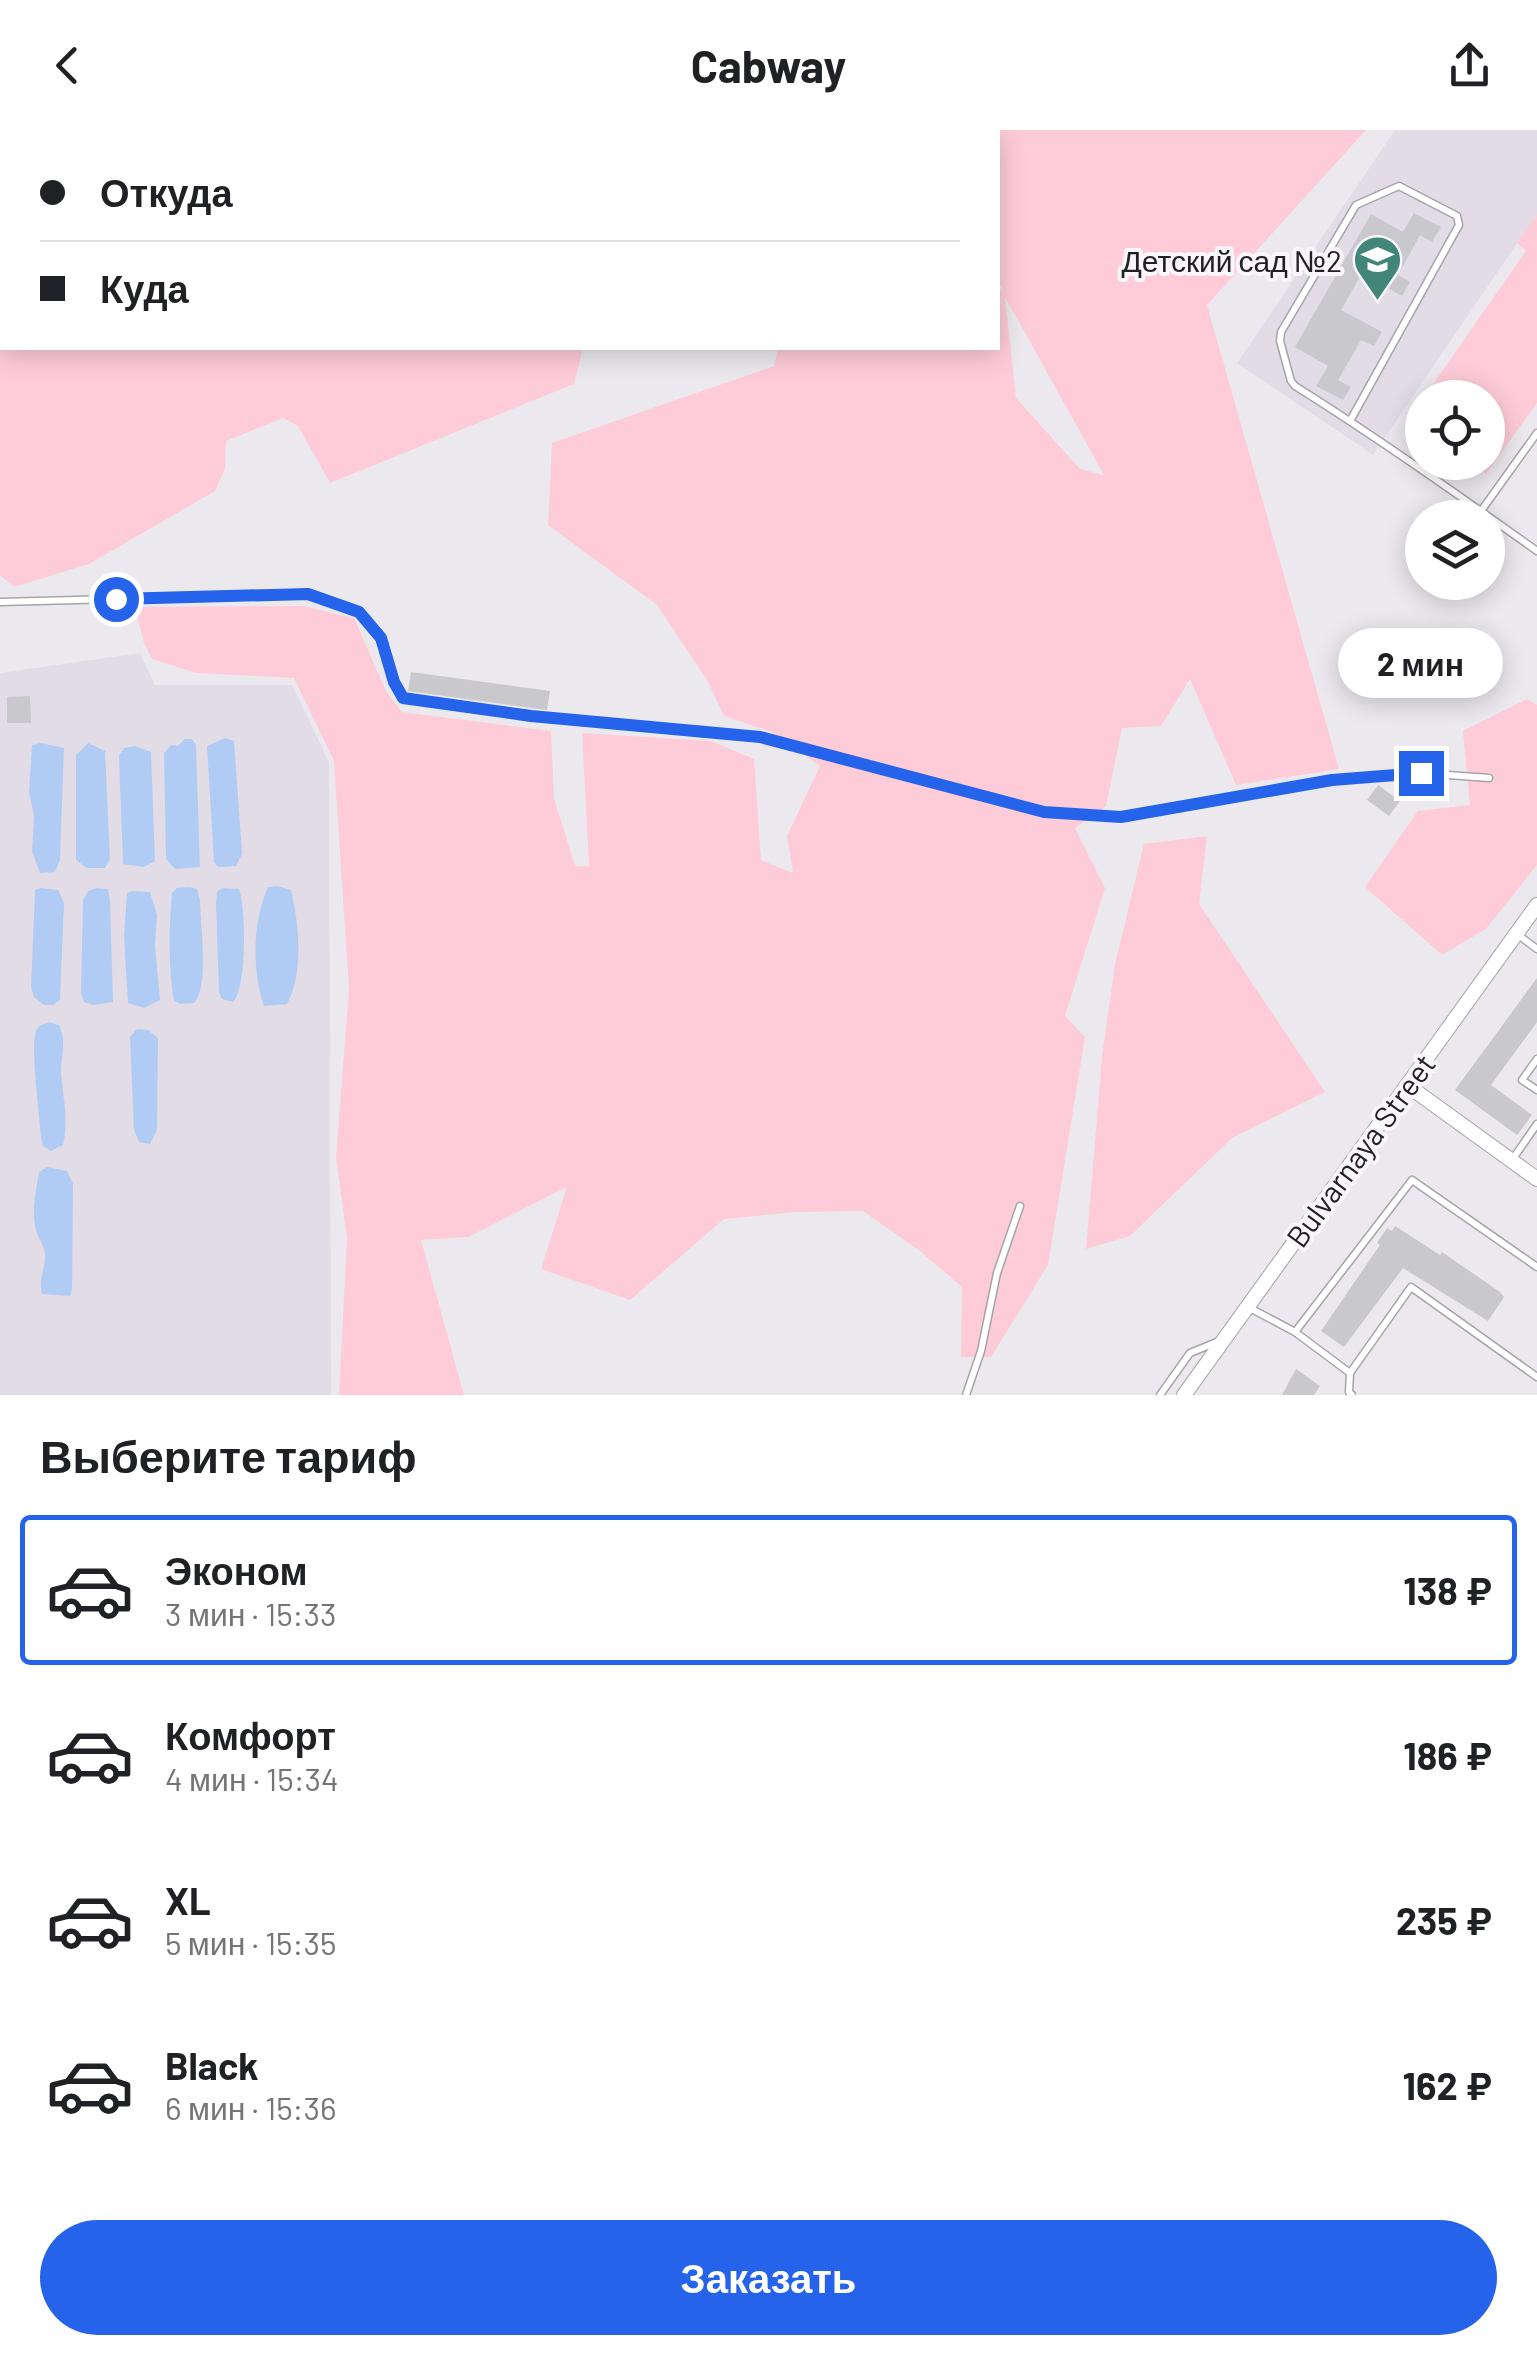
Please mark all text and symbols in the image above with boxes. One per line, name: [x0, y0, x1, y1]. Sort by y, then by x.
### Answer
icon: back: [40, 38, 95, 93]
text: Cabway: [691, 38, 846, 92]
icon: share: [1442, 38, 1497, 93]
text: Откуда: [100, 169, 233, 215]
school or university icon: Детский сад №2: [1351, 234, 1403, 302]
place label: Детский сад №2: [1121, 242, 1342, 278]
text: Куда: [100, 265, 189, 311]
map controls: [1405, 380, 1505, 600]
button: locate: [1405, 380, 1505, 480]
button: layers: [1405, 500, 1505, 600]
route start: [94, 577, 139, 622]
callout: 2 мин: [1338, 628, 1504, 698]
text: 2 мин: [1377, 644, 1464, 682]
route end: [1399, 751, 1444, 796]
street label: Bulvarnaya Street: [1278, 1047, 1442, 1253]
text: Выберите тариф: [40, 1428, 417, 1482]
icon: car: [45, 1545, 135, 1635]
text: Эконом: [165, 1547, 308, 1593]
text: 138 ₽: [1403, 1567, 1492, 1613]
text: 3 мин · 15:33: [165, 1594, 336, 1632]
icon: car: [45, 1710, 135, 1800]
text: Комфорт: [165, 1712, 336, 1758]
text: 186 ₽: [1403, 1732, 1492, 1778]
text: 4 мин · 15:34: [165, 1759, 339, 1797]
icon: car: [45, 1875, 135, 1965]
text: XL: [165, 1877, 211, 1923]
text: 235 ₽: [1396, 1897, 1492, 1943]
text: 5 мин · 15:35: [165, 1923, 336, 1961]
icon: car: [45, 2040, 135, 2130]
text: Black: [165, 2042, 259, 2088]
text: 162 ₽: [1403, 2062, 1492, 2108]
text: 6 мин · 15:36: [165, 2088, 336, 2126]
button: Заказать: [40, 2220, 1497, 2335]

